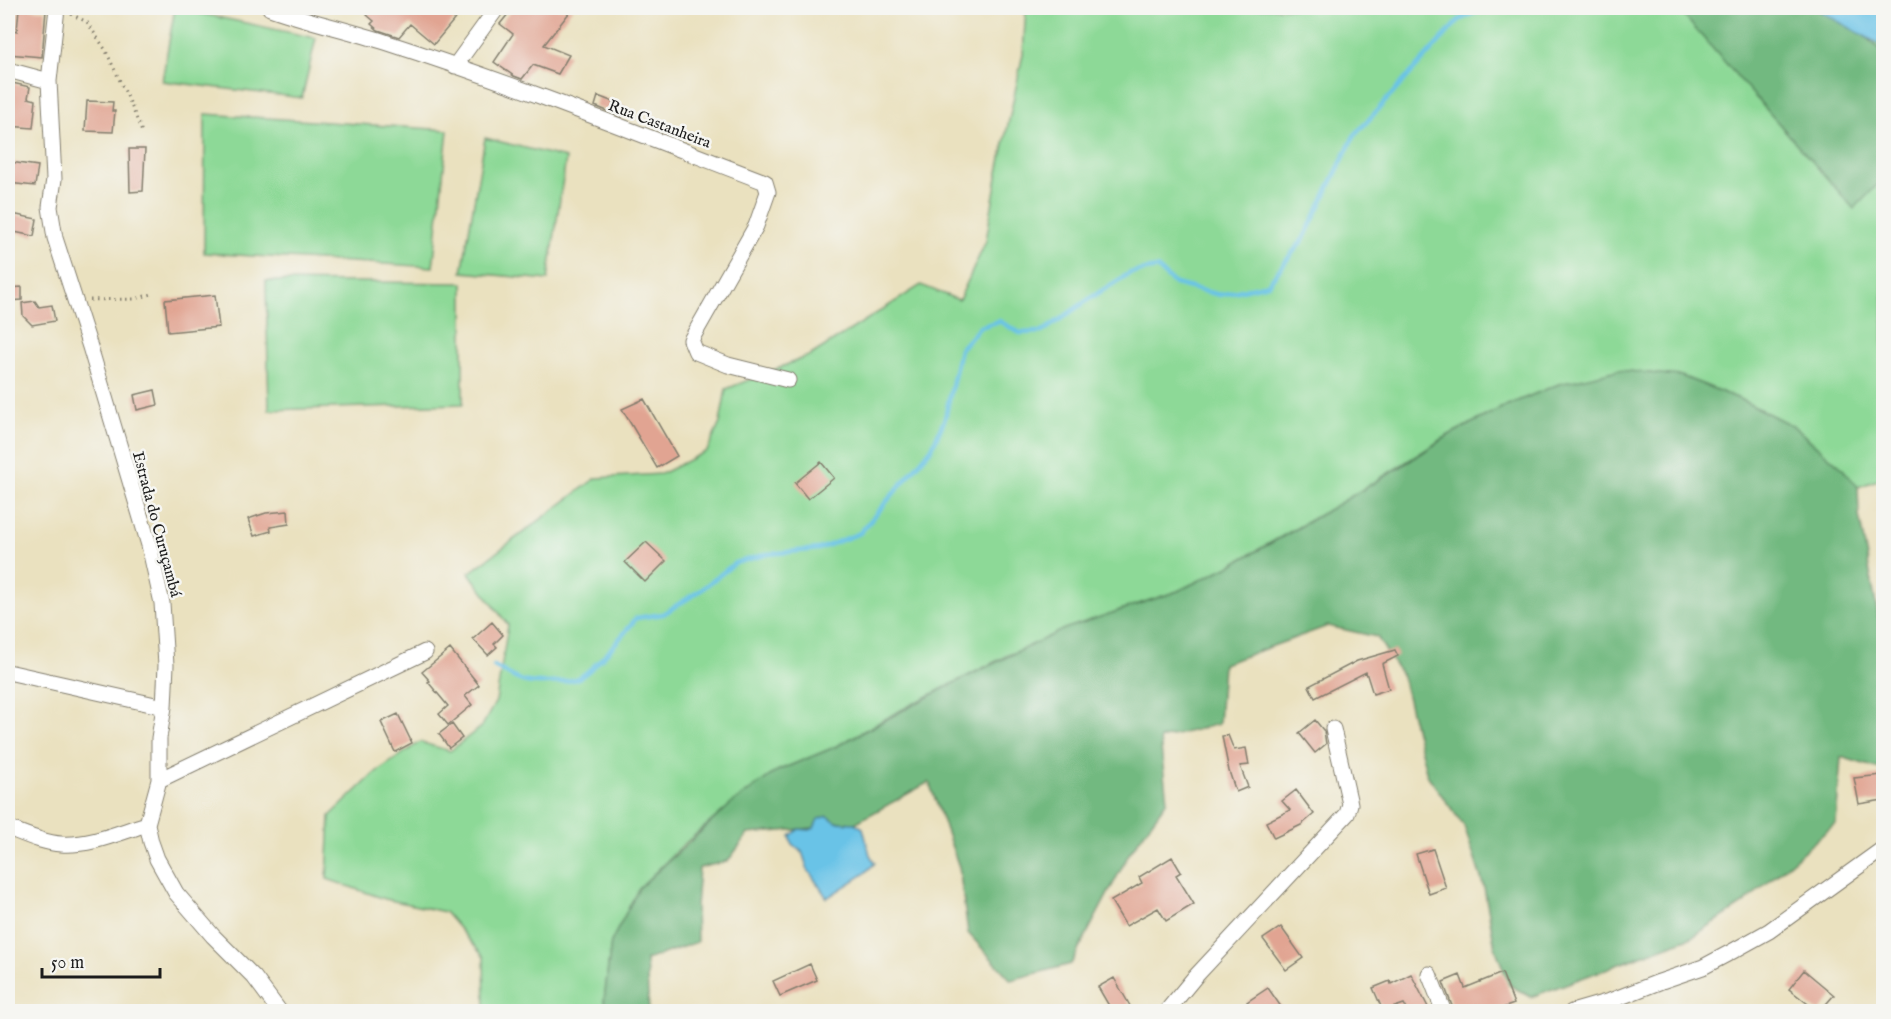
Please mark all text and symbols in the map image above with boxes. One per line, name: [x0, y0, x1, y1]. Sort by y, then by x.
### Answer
street label: Rua Castanheira: [605, 96, 714, 154]
street label: Estrada do Curuçambá: [127, 449, 185, 600]
scale bar: [42, 941, 160, 979]
text: 50 m: [51, 952, 84, 975]

